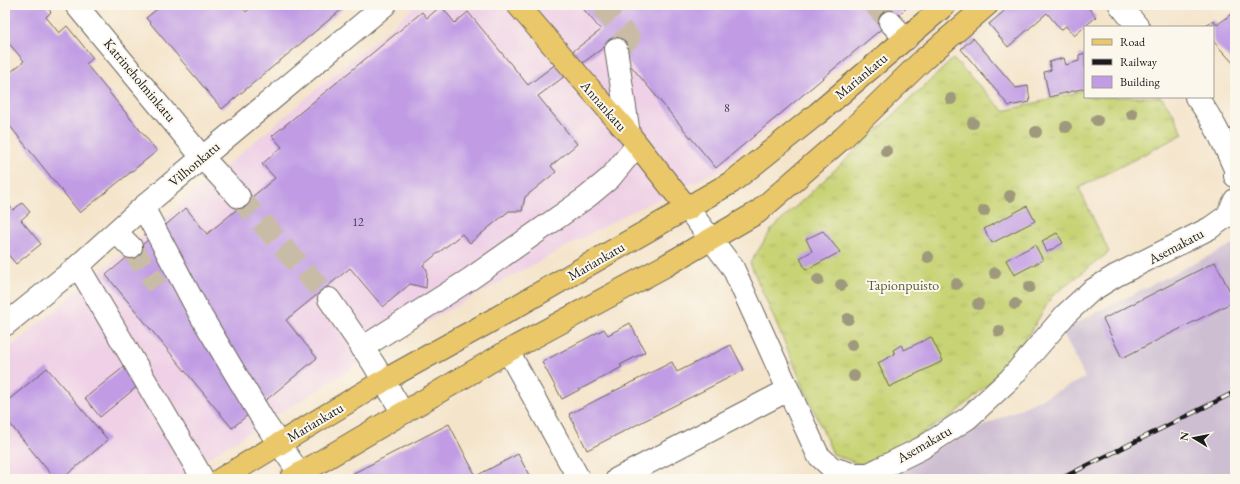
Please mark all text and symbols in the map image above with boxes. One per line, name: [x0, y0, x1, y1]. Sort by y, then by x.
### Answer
legend: [1084, 26, 1214, 98]
text: Road: [1120, 34, 1146, 50]
street label: Katrineholminkatu: [100, 35, 181, 126]
street label: Mariankatu: [831, 48, 891, 103]
text: Railway: [1120, 54, 1158, 70]
text: Building: [1120, 74, 1161, 90]
street label: Annankatu: [576, 76, 631, 136]
house number: 8: [724, 100, 730, 116]
street label: Vilhonkatu: [165, 137, 224, 191]
house number: 12: [352, 214, 364, 230]
street label: Asemakatu: [1144, 224, 1207, 269]
street label: Mariankatu: [564, 237, 628, 285]
park label: Tapionpuisto: [867, 276, 939, 294]
street label: Mariankatu: [283, 398, 347, 446]
north arrow: [1174, 418, 1214, 458]
street label: Asemakatu: [893, 421, 955, 467]
text: N: [1176, 431, 1192, 442]

